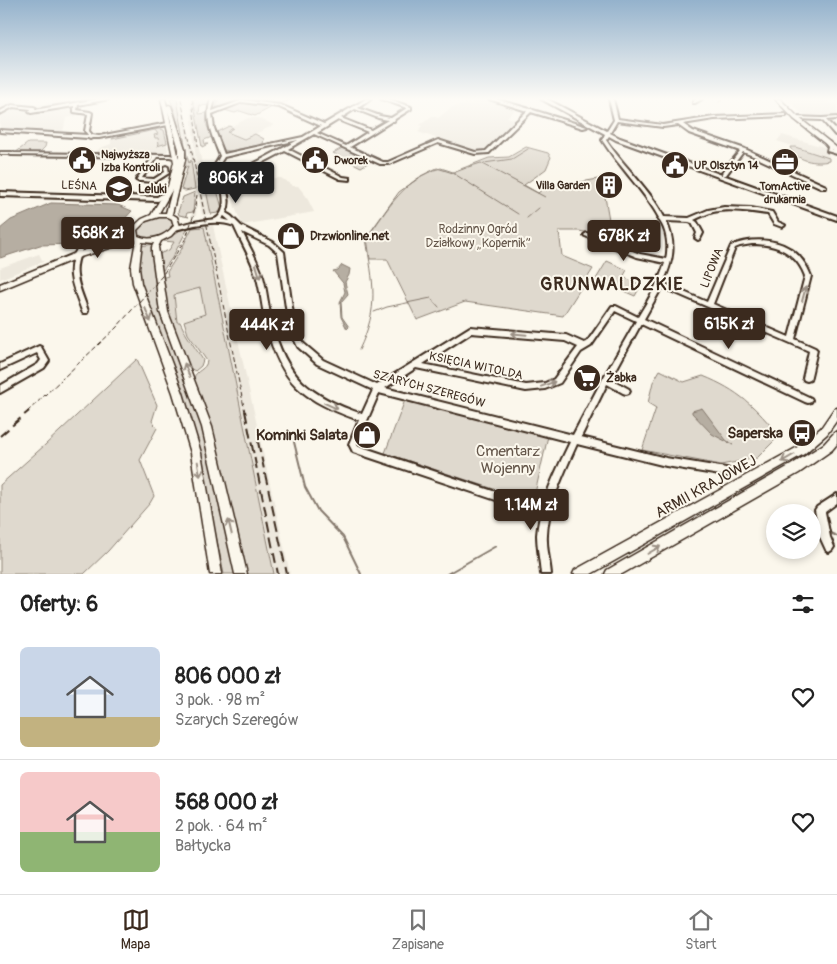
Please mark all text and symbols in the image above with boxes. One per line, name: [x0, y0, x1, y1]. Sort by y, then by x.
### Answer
public building icon: Najwyższa Izba Kontroli: [67, 145, 97, 175]
public building icon: Dworek: [300, 145, 330, 175]
office icon: TomActive drukarnia: [770, 147, 800, 177]
place label: Najwyższa Izba Kontroli: [101, 148, 160, 174]
public building icon: UP Olsztyn 14: [660, 150, 690, 180]
place label: Dworek: [334, 154, 368, 167]
place label: UP Olsztyn 14: [694, 159, 759, 172]
pin: 806K zł: [190, 162, 282, 204]
text: 806K zł: [209, 168, 263, 188]
building icon: Villa Garden: [594, 170, 624, 200]
school or university icon: Leluki: [104, 174, 134, 204]
street label: LEŚNA: [61, 177, 97, 194]
place label: Villa Garden: [536, 179, 590, 192]
place label: TomActive drukarnia: [759, 180, 811, 206]
place label: Leluki: [138, 182, 167, 197]
pin: 568K zł: [52, 216, 144, 259]
pin: 678K zł: [578, 220, 670, 262]
shop icon: Drzwionline.net: [276, 221, 306, 251]
park label: Rodzinny Ogród Działkowy „Kopernik”: [425, 222, 531, 251]
text: 568K zł: [72, 223, 124, 243]
text: 678K zł: [598, 226, 650, 246]
place label: Drzwionline.net: [310, 229, 390, 244]
street label: LIPOWA: [697, 246, 727, 290]
one-way arrow: [253, 262, 263, 278]
district label: GRUNWALDZKIE: [540, 273, 684, 296]
one-way arrow: [800, 286, 809, 302]
one-way arrow: [144, 307, 153, 322]
pin: 444K zł: [221, 308, 313, 351]
pin: 615K zł: [683, 308, 775, 350]
text: 615K zł: [704, 314, 754, 334]
text: 444K zł: [240, 315, 294, 335]
one-way arrow: [511, 329, 527, 339]
street label: KSIĘCIA WITOLDA: [428, 349, 524, 383]
one-way arrow: [182, 363, 191, 378]
supermarket icon: Żabka: [572, 363, 602, 393]
street label: SZARYCH SZEREGÓW: [371, 366, 487, 411]
place label: Żabka: [606, 370, 637, 386]
one-way arrow: [540, 379, 556, 388]
one-way arrow: [323, 402, 338, 412]
bus stop icon: Saperska: [787, 418, 817, 448]
shop icon: Kominki Salata: [352, 420, 382, 450]
place label: Saperska: [728, 424, 783, 443]
place label: Kominki Salata: [256, 426, 348, 445]
park label: Cmentarz Wojenny: [476, 442, 540, 478]
street label: ARMII KRAJOWEJ: [652, 451, 760, 523]
one-way arrow: [781, 454, 795, 464]
one-way arrow: [194, 460, 204, 476]
pin: 1.14M zł: [479, 488, 583, 531]
text: 1.14M zł: [505, 495, 557, 515]
map controls: [766, 504, 821, 559]
button: layers: [766, 504, 821, 559]
one-way arrow: [225, 519, 234, 535]
one-way arrow: [646, 545, 661, 555]
icon: filters: [789, 590, 817, 618]
text: Oferty: 6: [20, 591, 98, 618]
text: 806 000 zł: [175, 663, 280, 690]
icon: home: [60, 667, 120, 727]
icon: heart: [789, 683, 817, 711]
text: 3 pok. · 98 m²: [175, 690, 265, 710]
text: Szarych Szeregów: [175, 710, 298, 730]
text: 568 000 zł: [175, 789, 277, 816]
icon: home: [60, 792, 120, 852]
icon: heart: [789, 808, 817, 836]
text: 2 pok. · 64 m²: [175, 816, 268, 836]
text: Bałtycka: [175, 836, 231, 856]
tab: Mapa: [121, 906, 150, 953]
tab: Zapisane: [392, 906, 444, 953]
tab: Start: [685, 906, 716, 953]

